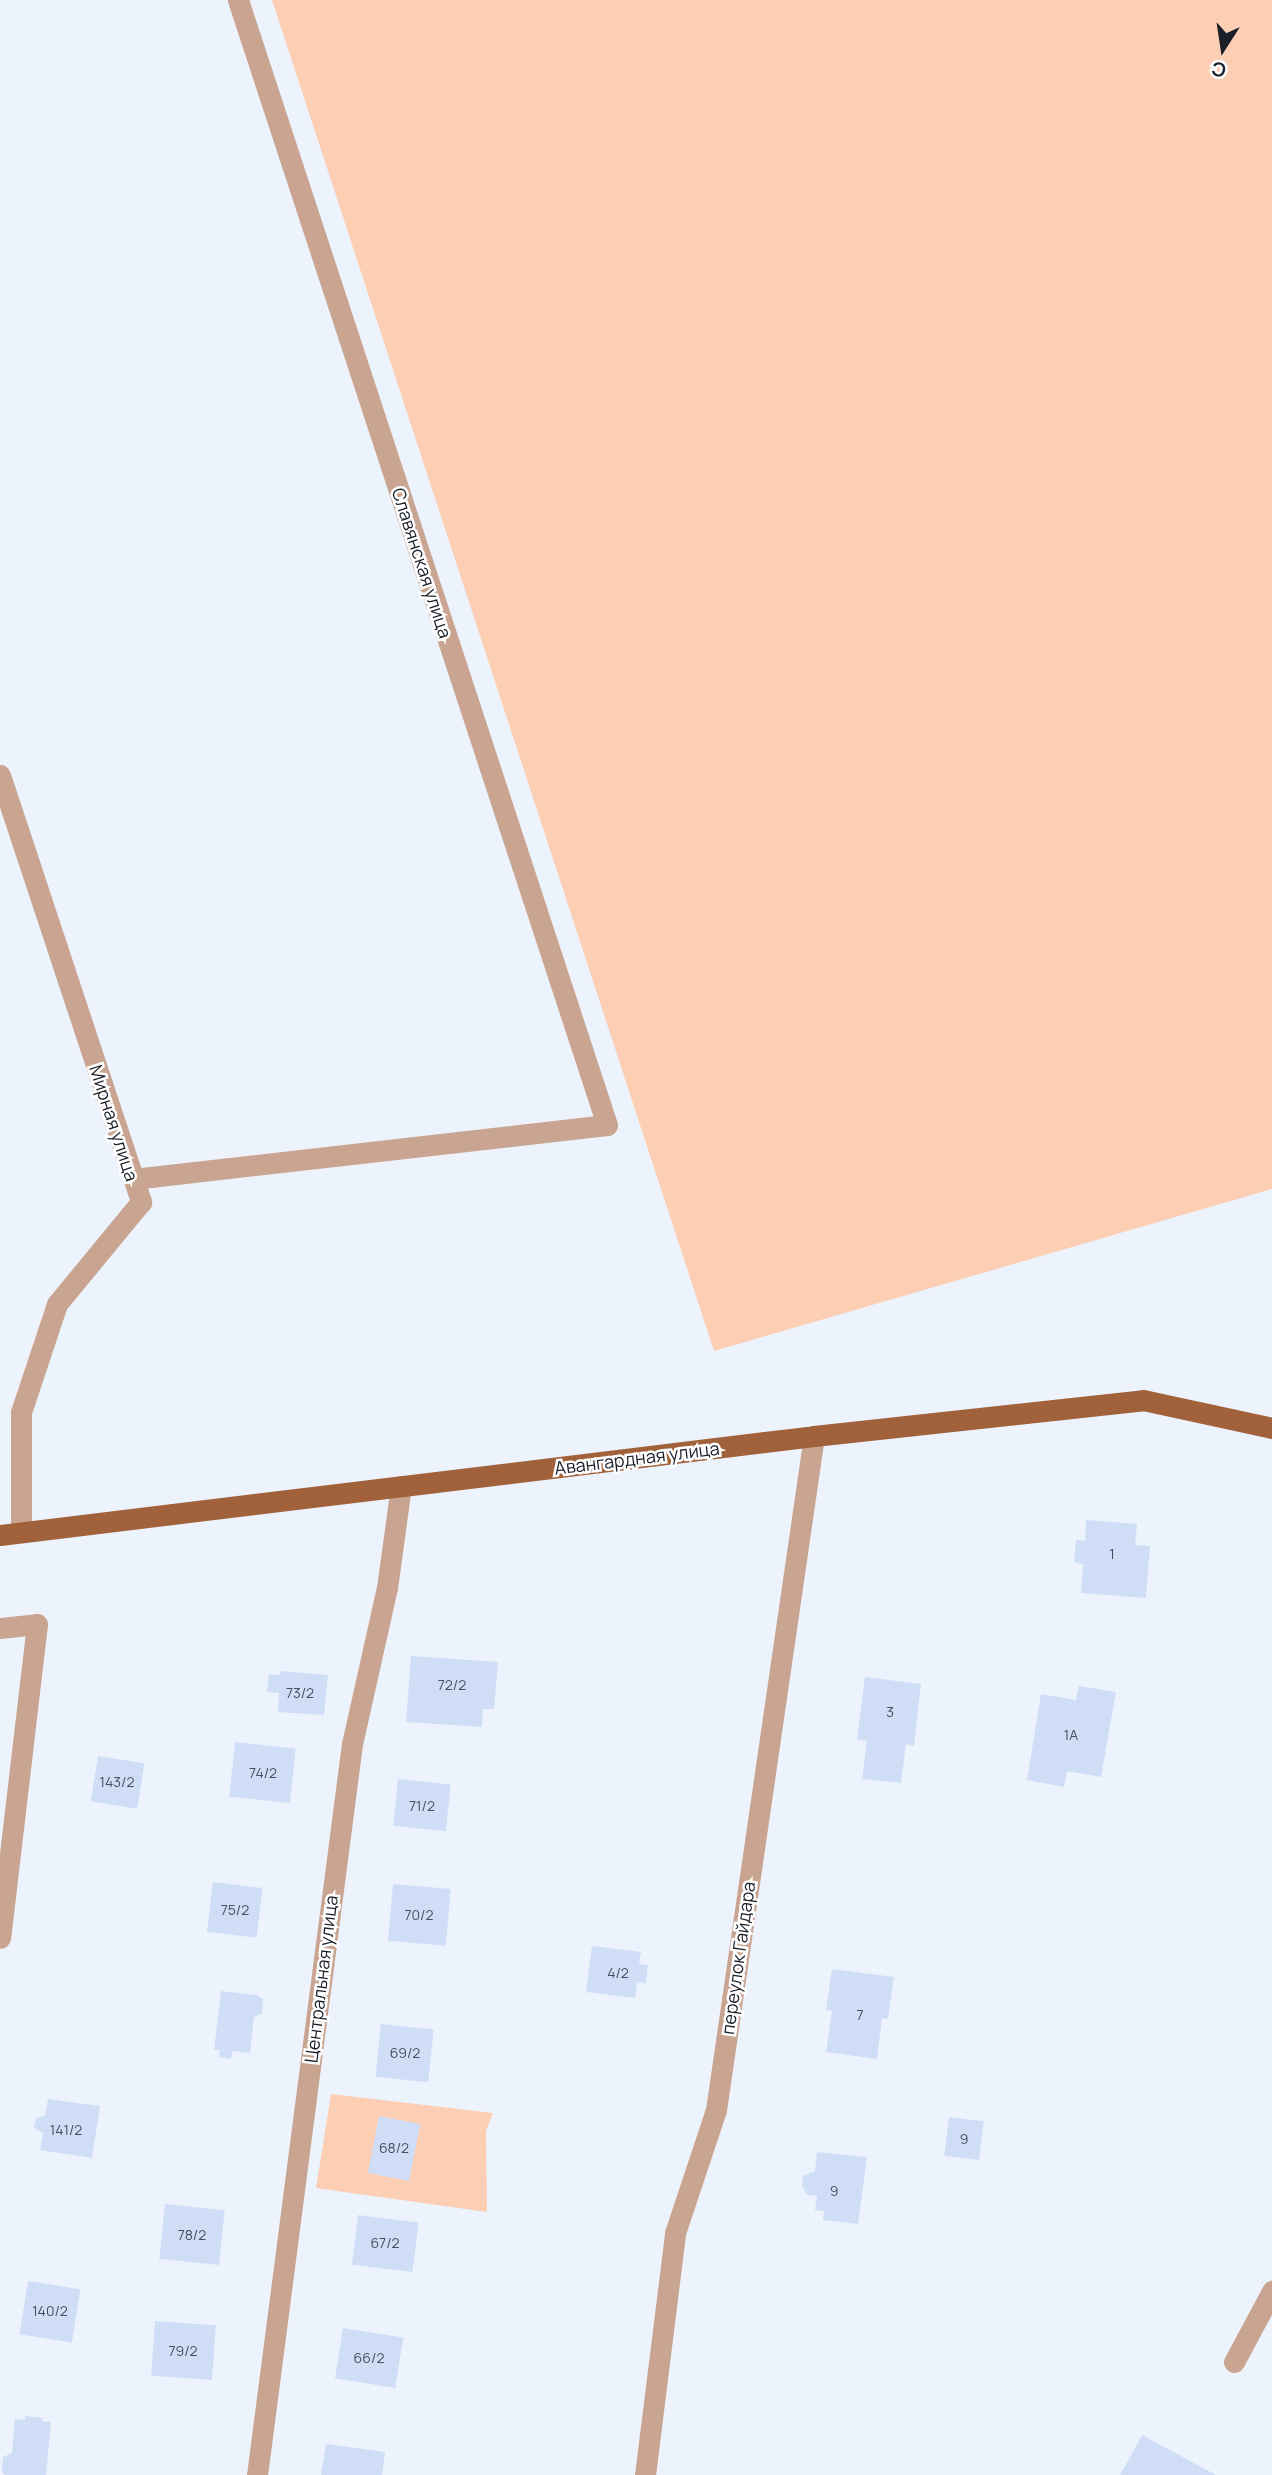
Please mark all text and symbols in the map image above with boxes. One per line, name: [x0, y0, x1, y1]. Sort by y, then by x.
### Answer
north arrow: [1188, 14, 1258, 84]
text: С: [1209, 55, 1228, 84]
street label: Славянская улица: [388, 485, 456, 641]
street label: Мирная улица: [85, 1062, 143, 1184]
street label: Авангардная улица: [553, 1437, 721, 1479]
house number: 1: [1109, 1546, 1115, 1562]
house number: 72/2: [438, 1677, 466, 1693]
house number: 73/2: [286, 1685, 314, 1701]
house number: 3: [886, 1704, 894, 1720]
house number: 1А: [1064, 1727, 1078, 1743]
house number: 74/2: [249, 1765, 277, 1781]
house number: 143/2: [100, 1774, 134, 1790]
house number: 71/2: [409, 1798, 435, 1814]
street label: переулок Гайдара: [717, 1880, 759, 2036]
street label: Центральная улица: [300, 1894, 342, 2064]
house number: 75/2: [221, 1902, 249, 1918]
house number: 70/2: [405, 1907, 433, 1923]
house number: 4/2: [607, 1965, 629, 1981]
house number: 7: [856, 2007, 864, 2023]
house number: 69/2: [390, 2045, 420, 2061]
house number: 141/2: [50, 2122, 82, 2138]
house number: 9: [960, 2131, 968, 2147]
house number: 68/2: [379, 2140, 409, 2156]
house number: 9: [830, 2183, 838, 2199]
house number: 78/2: [178, 2227, 206, 2243]
house number: 67/2: [370, 2235, 400, 2251]
house number: 140/2: [32, 2303, 68, 2319]
house number: 79/2: [168, 2343, 198, 2359]
house number: 66/2: [354, 2350, 384, 2366]

